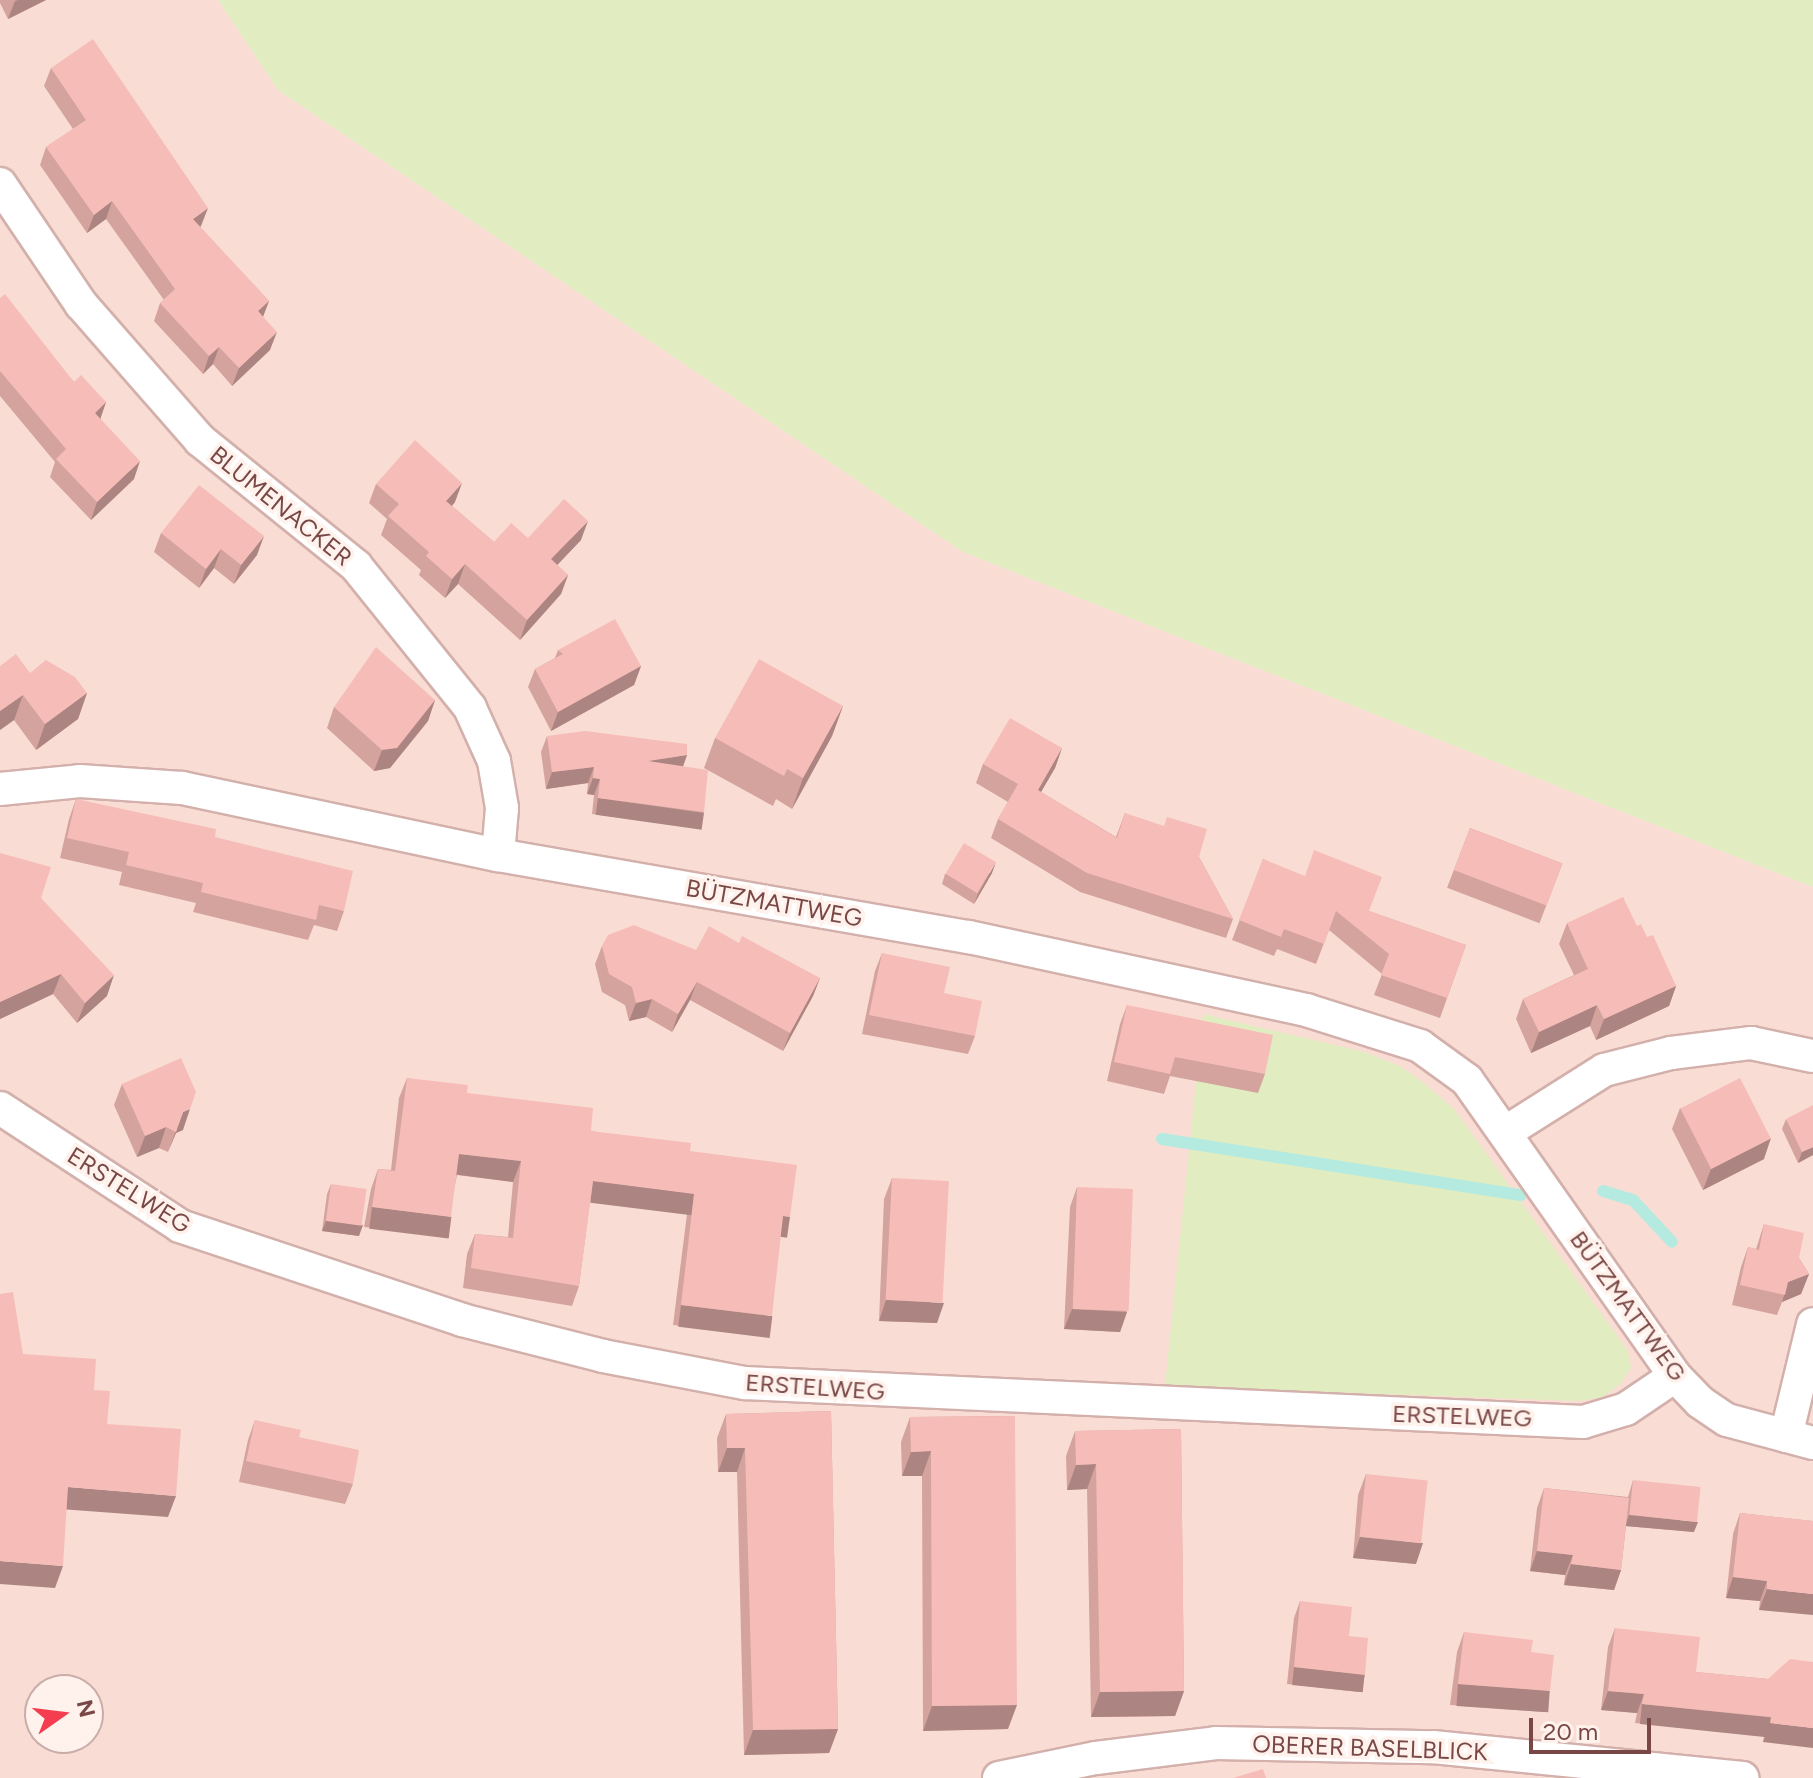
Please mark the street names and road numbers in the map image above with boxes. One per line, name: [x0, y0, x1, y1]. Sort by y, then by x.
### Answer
street label: BLUMENACKER: [204, 440, 358, 572]
street label: BÜTZMATTWEG: [684, 873, 864, 933]
street label: ERSTELWEG: [62, 1141, 196, 1239]
street label: BÜTZMATTWEG: [1564, 1225, 1692, 1387]
street label: ERSTELWEG: [744, 1368, 886, 1406]
street label: ERSTELWEG: [1392, 1399, 1532, 1433]
street label: OBERER BASELBLICK: [1252, 1729, 1488, 1767]

